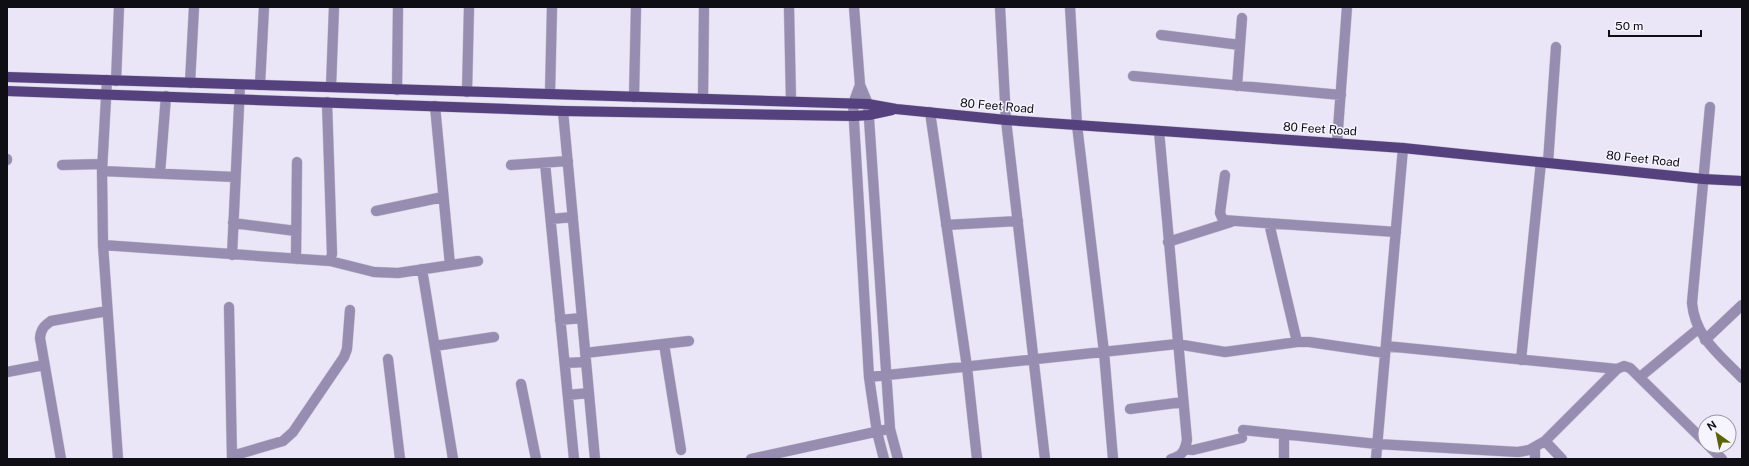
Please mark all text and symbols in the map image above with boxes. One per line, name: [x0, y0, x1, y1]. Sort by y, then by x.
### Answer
scale bar: [1609, 12, 1701, 38]
text: 50 m: [1615, 19, 1643, 33]
street label: 80 Feet Road: [959, 96, 1035, 116]
street label: 80 Feet Road: [1282, 119, 1358, 139]
street label: 80 Feet Road: [1605, 148, 1681, 170]
north arrow: [1697, 414, 1737, 454]
text: N: [1705, 418, 1718, 433]

